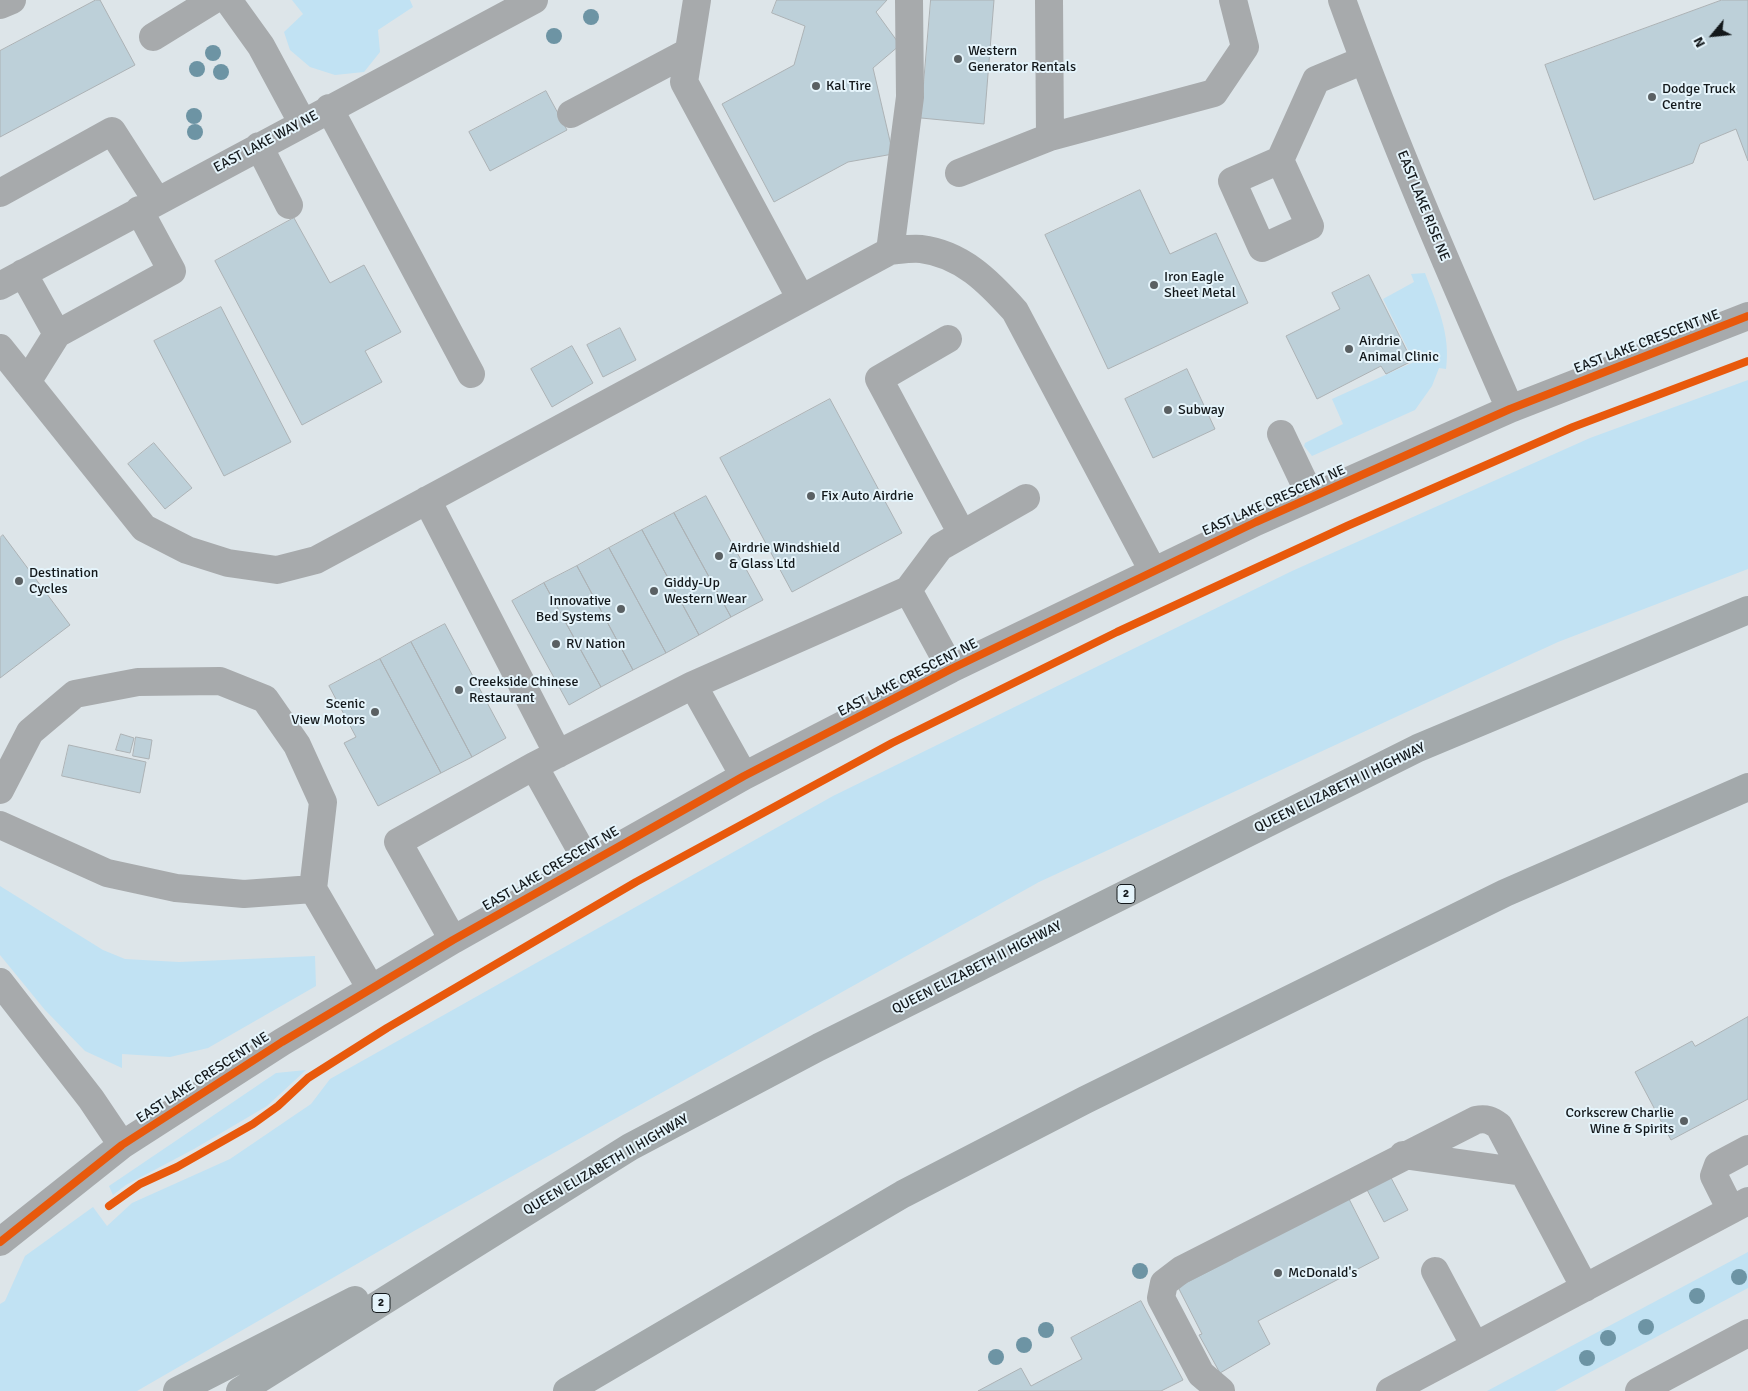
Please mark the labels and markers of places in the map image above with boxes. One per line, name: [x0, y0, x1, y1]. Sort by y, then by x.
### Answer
place label: Western Generator Rentals: [968, 43, 1076, 75]
marker: Western Generator Rentals: [952, 53, 964, 65]
place label: Kal Tire: [826, 78, 871, 94]
marker: Kal Tire: [810, 80, 822, 92]
place label: Dodge Truck Centre: [1662, 81, 1736, 114]
marker: Dodge Truck Centre: [1646, 91, 1658, 103]
place label: Iron Eagle Sheet Metal: [1164, 269, 1236, 302]
marker: Iron Eagle Sheet Metal: [1148, 279, 1160, 291]
place label: Airdrie Animal Clinic: [1359, 333, 1439, 366]
marker: Airdrie Animal Clinic: [1343, 343, 1355, 355]
place label: Subway: [1178, 402, 1224, 418]
marker: Subway: [1162, 404, 1174, 416]
place label: Fix Auto Airdrie: [821, 488, 914, 504]
marker: Fix Auto Airdrie: [805, 490, 817, 502]
place label: Airdrie Windshield & Glass Ltd: [729, 540, 840, 572]
marker: Airdrie Windshield & Glass Ltd: [713, 550, 725, 562]
place label: Destination Cycles: [29, 565, 98, 598]
marker: Destination Cycles: [13, 575, 25, 587]
place label: Giddy-Up Western Wear: [664, 575, 747, 608]
marker: Giddy-Up Western Wear: [648, 585, 660, 597]
place label: Innovative Bed Systems: [536, 593, 611, 626]
marker: Innovative Bed Systems: [615, 603, 627, 615]
place label: RV Nation: [566, 636, 625, 652]
marker: RV Nation: [550, 638, 562, 650]
place label: Creekside Chinese Restaurant: [469, 674, 578, 706]
marker: Creekside Chinese Restaurant: [453, 684, 465, 696]
place label: Scenic View Motors: [291, 696, 365, 729]
marker: Scenic View Motors: [369, 706, 381, 718]
place label: Corkscrew Charlie Wine & Spirits: [1565, 1105, 1674, 1138]
marker: Corkscrew Charlie Wine & Spirits: [1678, 1115, 1690, 1127]
place label: McDonald's: [1288, 1265, 1357, 1281]
marker: McDonald's: [1272, 1267, 1284, 1279]

